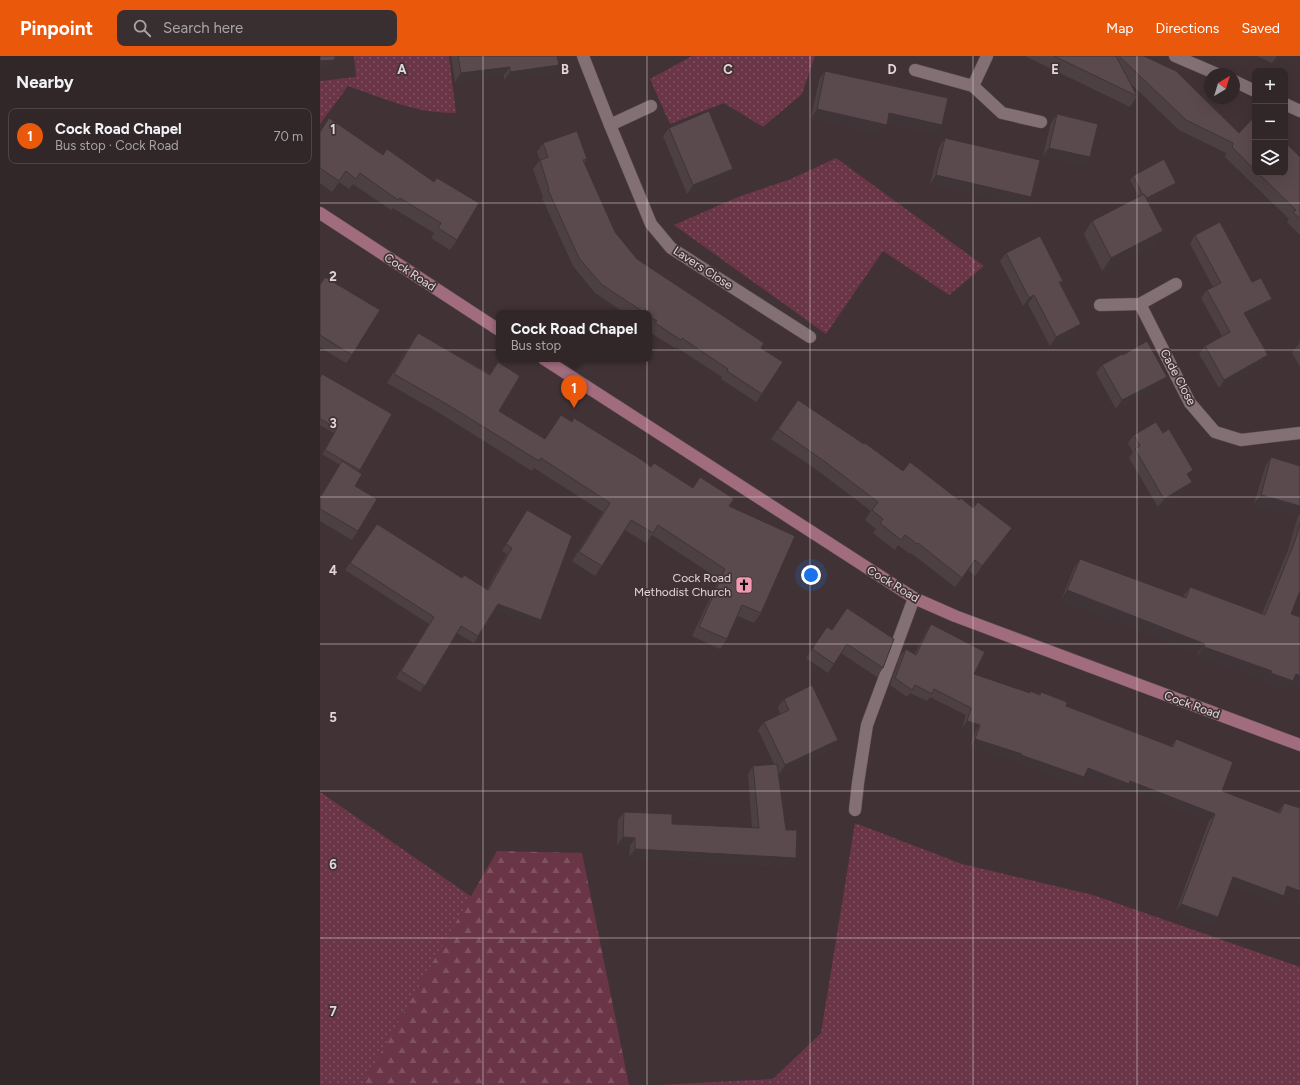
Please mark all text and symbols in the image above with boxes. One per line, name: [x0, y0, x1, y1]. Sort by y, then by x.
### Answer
search box: [117, 10, 397, 46]
text: Pinpoint: [20, 17, 93, 40]
icon: search: [131, 17, 153, 39]
text: Search here: [163, 19, 243, 37]
text: Map: [1106, 20, 1134, 37]
text: Directions: [1156, 20, 1219, 37]
text: Saved: [1241, 20, 1280, 37]
text: A: [397, 62, 407, 77]
text: B: [561, 62, 569, 77]
text: C: [723, 62, 733, 77]
text: D: [887, 62, 897, 77]
text: E: [1051, 62, 1059, 77]
north arrow: [1204, 68, 1240, 104]
map controls: [1252, 68, 1288, 176]
button: +: [1252, 68, 1288, 104]
text: Nearby: [16, 72, 74, 92]
button: −: [1252, 104, 1288, 140]
text: Cock Road Chapel: [55, 120, 182, 138]
text: 1: [330, 122, 336, 137]
text: 1: [27, 129, 33, 144]
text: 70 m: [273, 129, 303, 144]
text: Bus stop · Cock Road: [55, 138, 179, 153]
button: layers: [1252, 140, 1288, 176]
street label: Lavers Close: [671, 244, 736, 293]
street label: Cock Road: [382, 250, 438, 294]
text: 2: [329, 269, 337, 284]
popup: [496, 310, 652, 362]
text: Cock Road Chapel: [511, 320, 637, 338]
text: Bus stop: [511, 338, 561, 353]
street label: Cade Close: [1157, 346, 1199, 408]
pin: 1: [561, 375, 587, 408]
text: 3: [329, 416, 337, 431]
text: 4: [329, 563, 337, 578]
street label: Cock Road: [864, 563, 922, 605]
your location: [801, 565, 821, 585]
place label: Cock Road Methodist Church: [634, 571, 731, 599]
church icon: Cock Road Methodist Church: [734, 575, 754, 595]
street label: Cock Road: [1162, 688, 1222, 722]
text: 5: [329, 710, 337, 725]
text: 6: [329, 857, 337, 872]
text: 7: [329, 1004, 337, 1019]

